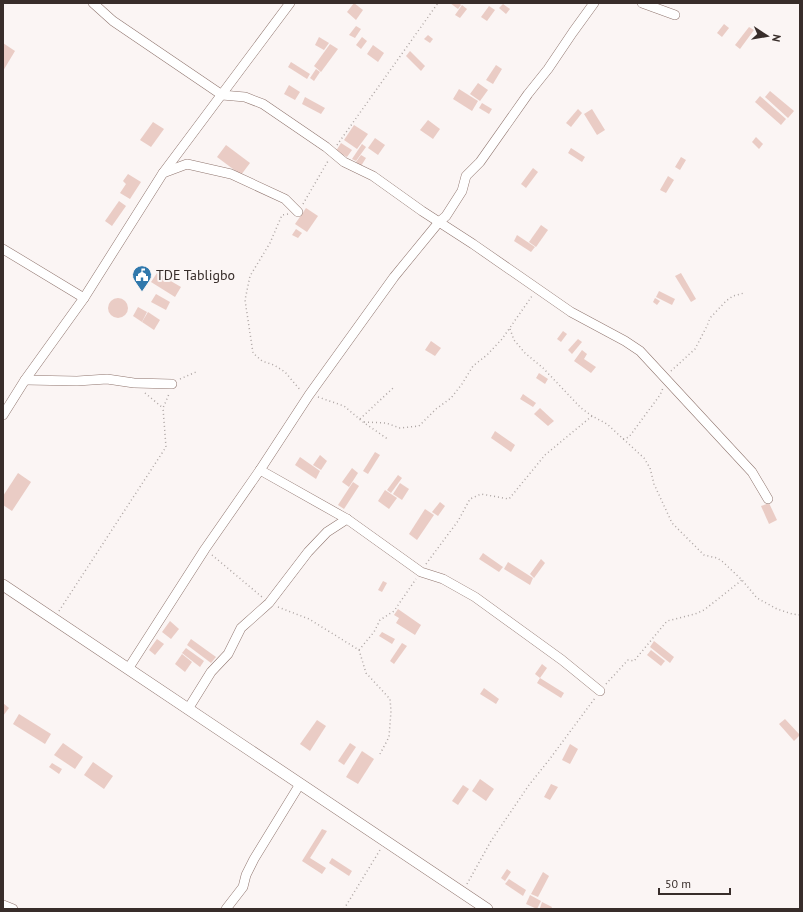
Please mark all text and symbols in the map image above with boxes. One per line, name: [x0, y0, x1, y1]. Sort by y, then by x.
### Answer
north arrow: [747, 16, 787, 56]
text: N: [769, 33, 784, 43]
public building icon: TDE Tabligbo: [131, 264, 153, 292]
place label: TDE Tabligbo: [156, 266, 235, 284]
scale bar: [659, 870, 730, 896]
text: 50 m: [665, 876, 691, 891]

